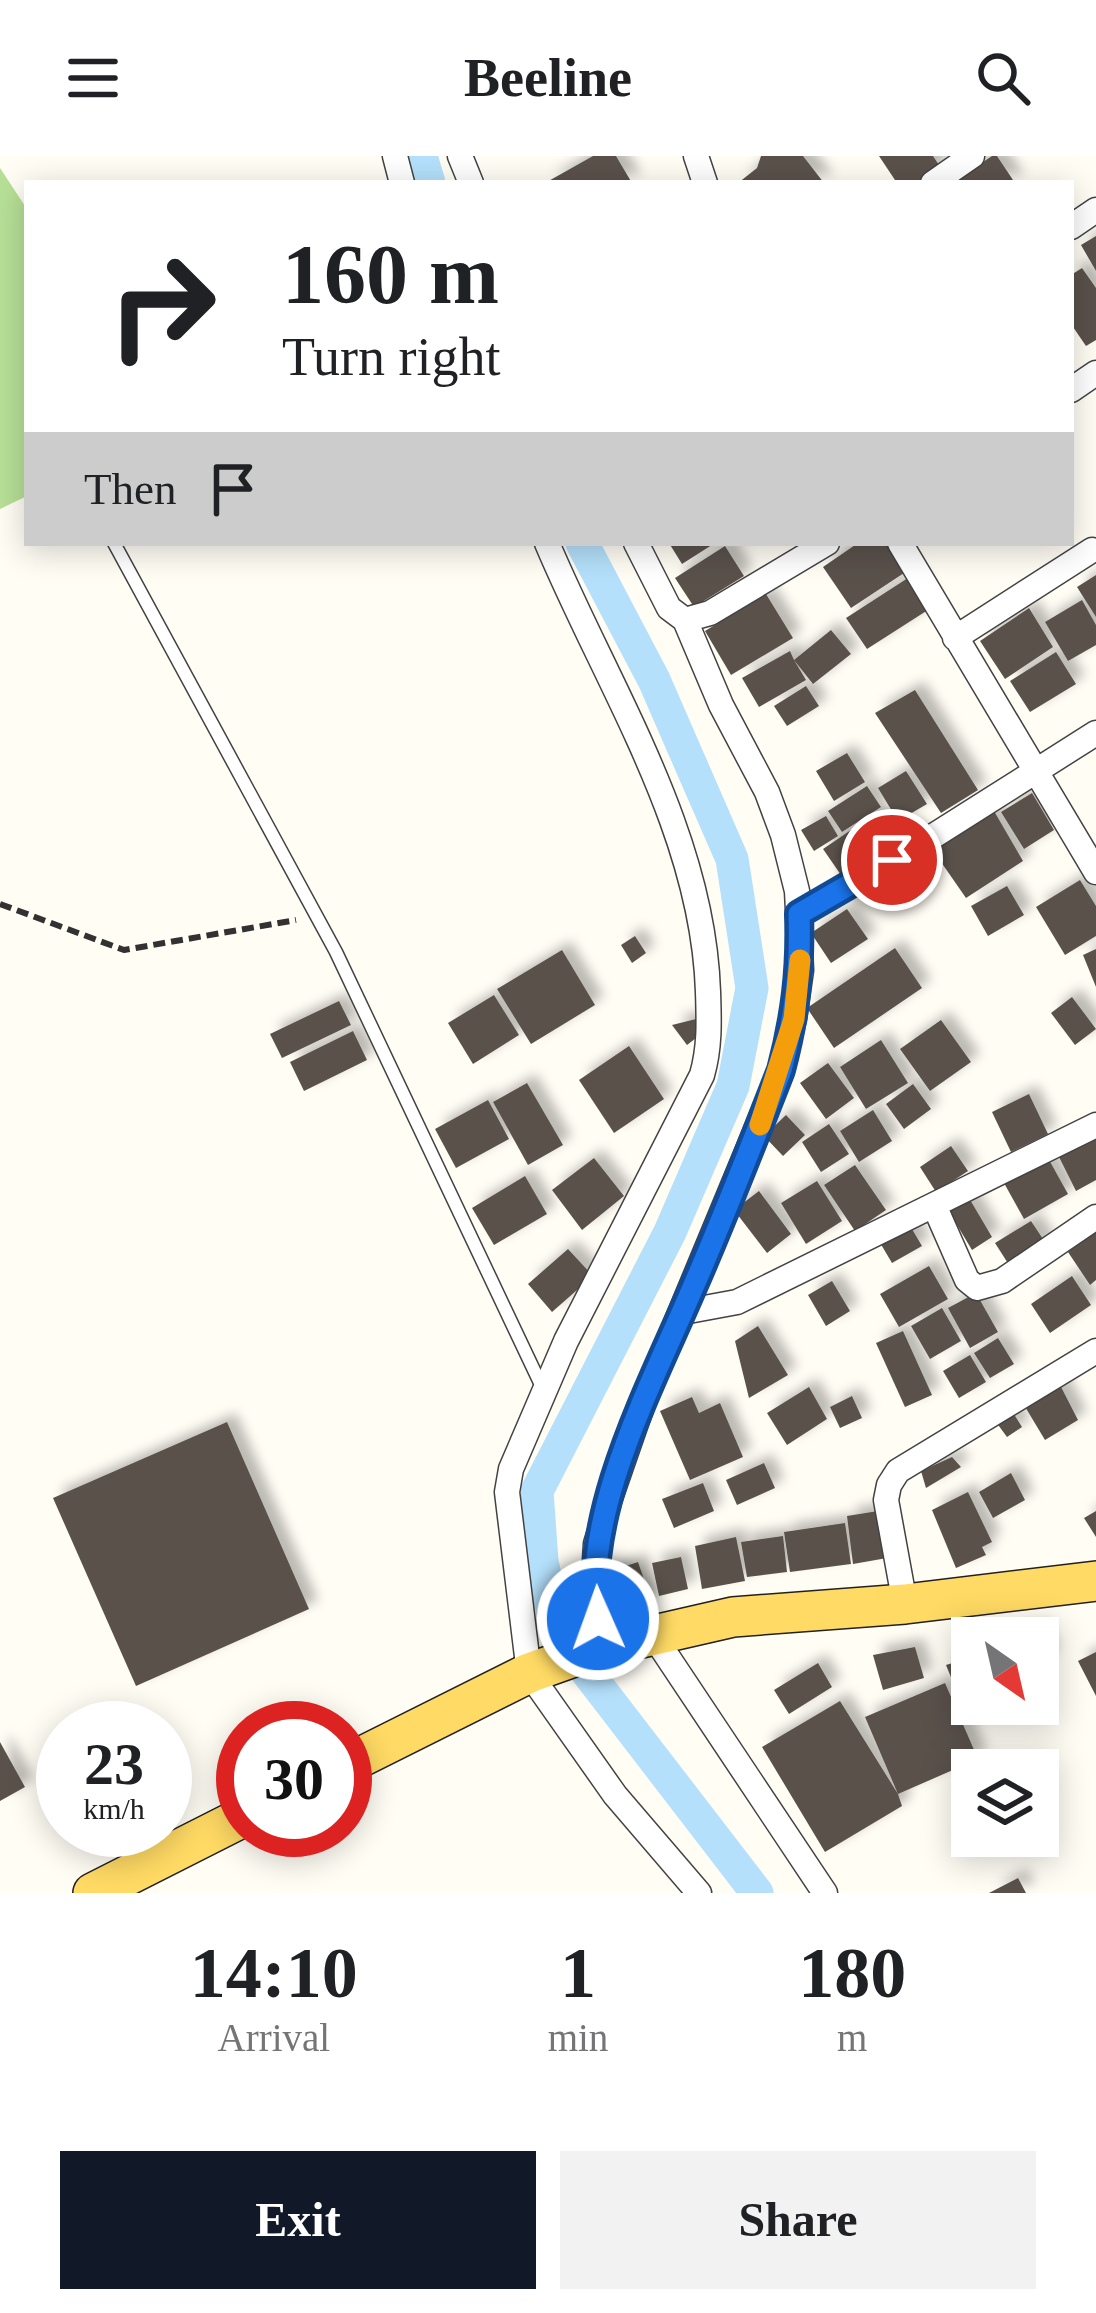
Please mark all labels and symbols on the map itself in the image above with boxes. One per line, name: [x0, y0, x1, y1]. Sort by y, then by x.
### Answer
pin: [841, 809, 943, 911]
position arrow: [535, 1556, 661, 1682]
north arrow: [951, 1617, 1059, 1725]
speed limit sign: 30: [216, 1701, 372, 1857]

